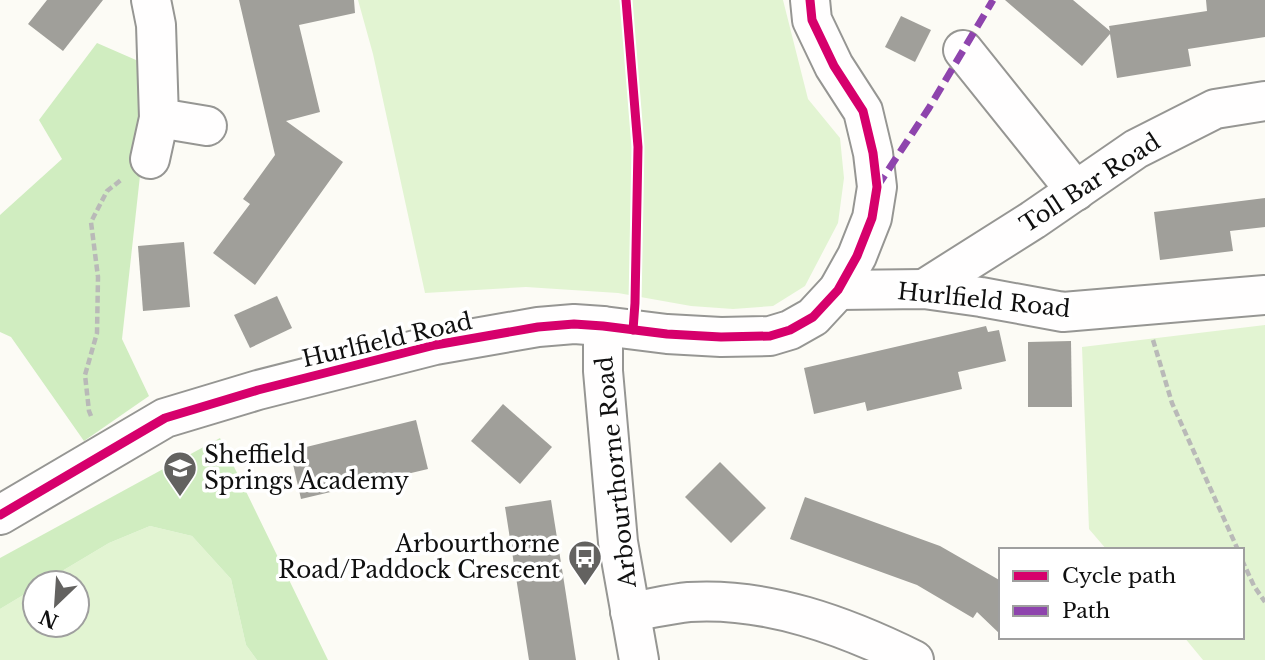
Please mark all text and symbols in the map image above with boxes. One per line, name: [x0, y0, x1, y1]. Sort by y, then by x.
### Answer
street label: Toll Bar Road: [1015, 127, 1165, 239]
street label: Hurlfield Road: [896, 277, 1072, 323]
street label: Hurlfield Road: [299, 307, 475, 373]
street label: Arbourthorne Road: [590, 355, 642, 590]
place label: Sheffield Springs Academy: [204, 441, 409, 495]
school or university icon: Sheffield Springs Academy: [161, 449, 199, 498]
place label: Arbourthorne Road/Paddock Crescent: [278, 530, 560, 584]
bus stop icon: Arbourthorne Road/Paddock Crescent: [566, 538, 604, 587]
legend: [999, 548, 1244, 639]
text: Cycle path: [1062, 563, 1176, 589]
north arrow: [21, 569, 91, 639]
text: Path: [1062, 598, 1110, 624]
text: N: [36, 605, 62, 633]

